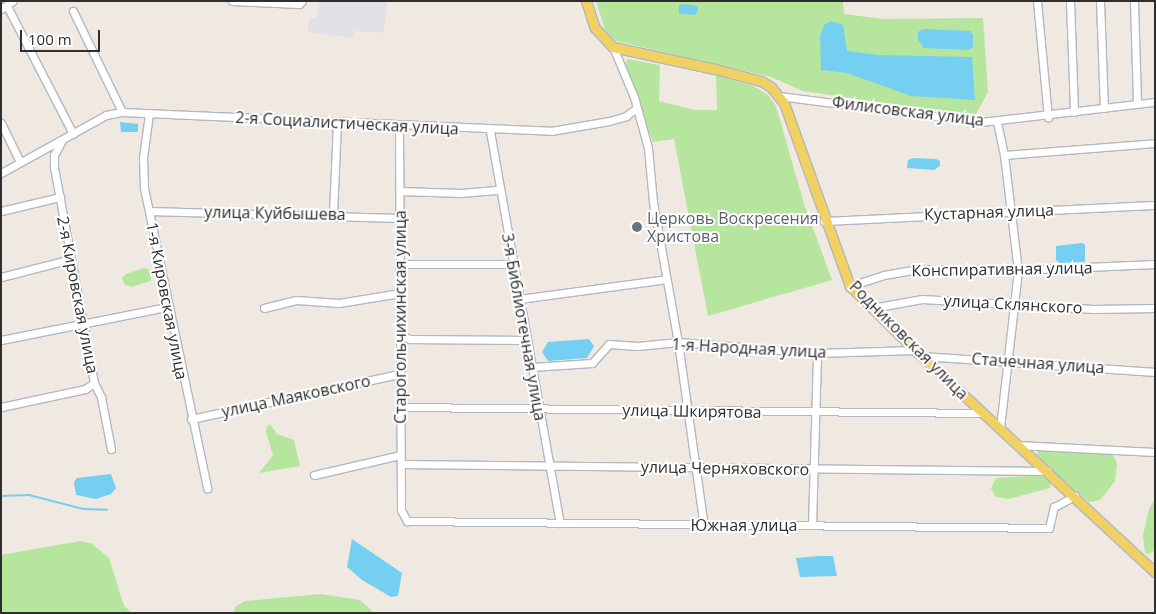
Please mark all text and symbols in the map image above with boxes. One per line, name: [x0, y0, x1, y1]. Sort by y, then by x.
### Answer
scale bar: [22, 20, 102, 52]
text: 100 m: [28, 29, 72, 49]
street label: Филисовская улица: [831, 92, 985, 130]
street label: 2-я Социалистическая улица: [235, 108, 459, 138]
street label: Кустарная улица: [924, 200, 1054, 224]
street label: улица Куйбышева: [204, 202, 346, 224]
place label: Церковь Воскресения Христова: [647, 208, 819, 246]
street label: Старогольчихинская улица: [390, 210, 410, 424]
street label: 2-я Кировская улица: [53, 215, 103, 375]
street label: 1-я Кировская улица: [142, 221, 192, 381]
marker: Церковь Воскресения Христова: [631, 221, 643, 233]
street label: 3-я Библиотечная улица: [498, 232, 550, 422]
street label: Конспиративная улица: [911, 258, 1093, 280]
street label: Родниковская улица: [846, 277, 972, 403]
street label: улица Склянского: [943, 291, 1083, 317]
street label: 1-я Народная улица: [671, 334, 827, 362]
street label: Стачечная улица: [971, 349, 1105, 377]
street label: улица Маяковского: [220, 371, 372, 421]
street label: улица Шкирятова: [622, 400, 762, 422]
street label: улица Черняховского: [641, 457, 809, 479]
street label: Южная улица: [691, 515, 797, 535]

